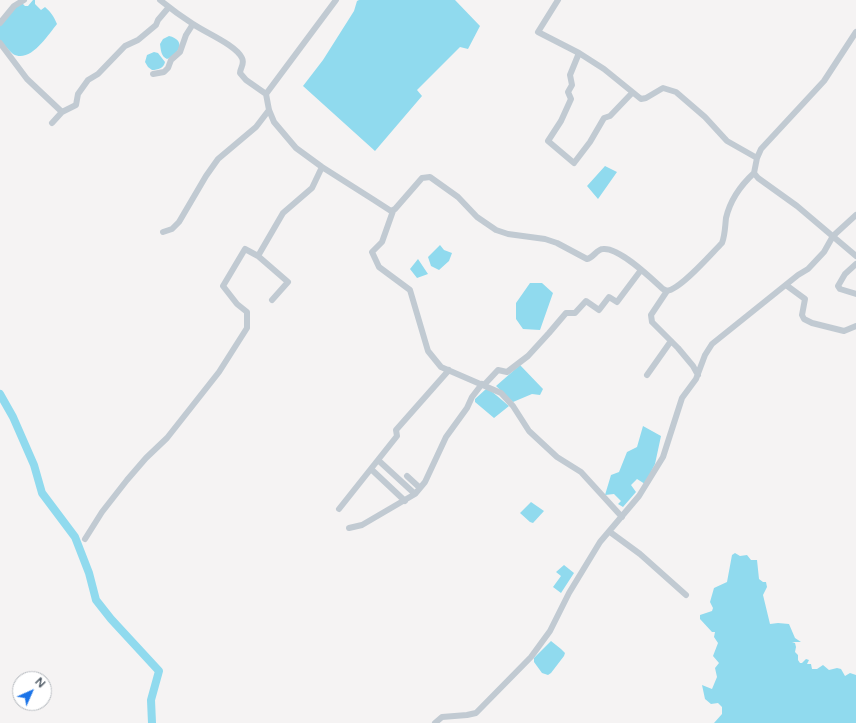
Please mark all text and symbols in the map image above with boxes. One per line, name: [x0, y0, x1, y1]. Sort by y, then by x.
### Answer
north arrow: [12, 671, 52, 711]
text: N: [32, 675, 48, 691]

